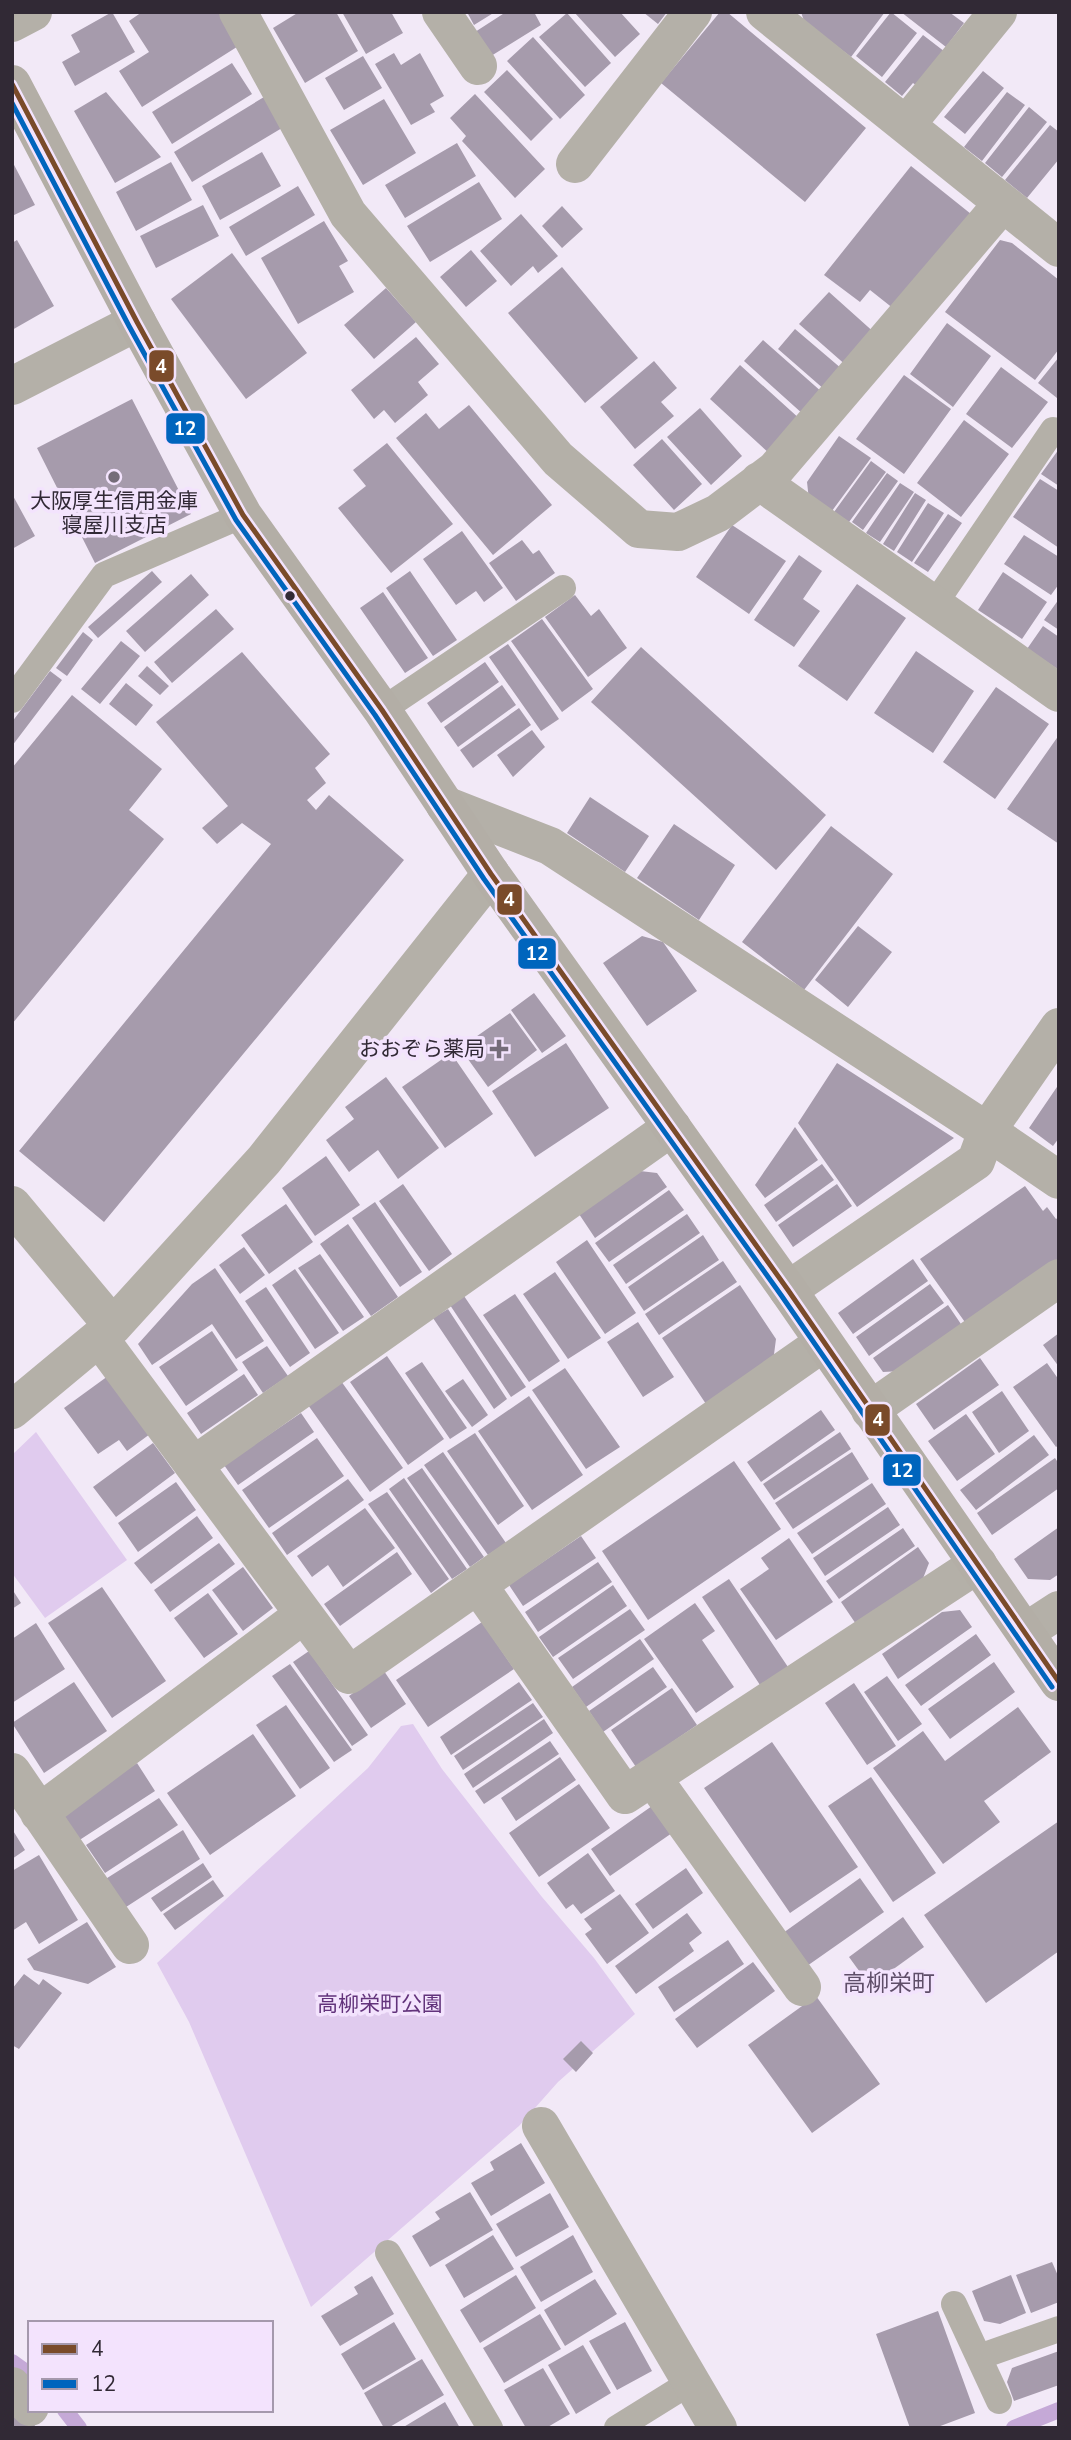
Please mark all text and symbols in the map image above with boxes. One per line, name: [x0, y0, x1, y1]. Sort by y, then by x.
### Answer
line badge: 4: [148, 349, 175, 383]
text: 4: [155, 354, 167, 380]
line badge: 12: [165, 412, 206, 445]
text: 12: [174, 416, 196, 442]
marker: 大阪厚生信用金庫 寝屋川支店: [106, 469, 122, 485]
place label: 大阪厚生信用金庫 寝屋川支店: [30, 487, 198, 539]
unlabelled marker: [283, 589, 297, 603]
line badge: 4: [496, 883, 523, 916]
text: 4: [503, 887, 515, 913]
line badge: 12: [517, 937, 557, 970]
text: 12: [526, 941, 548, 967]
place label: おおぞら薬局: [359, 1035, 485, 1063]
marker: おおぞら薬局: [491, 1041, 507, 1057]
line badge: 4: [864, 1403, 891, 1437]
text: 4: [872, 1407, 884, 1433]
line badge: 12: [882, 1453, 922, 1487]
text: 12: [891, 1458, 913, 1484]
district label: 高柳栄町: [843, 1968, 935, 1999]
park label: 高柳栄町公園: [317, 1990, 443, 2018]
legend: [28, 2321, 273, 2412]
text: 4: [91, 2335, 104, 2363]
text: 12: [91, 2370, 116, 2398]

